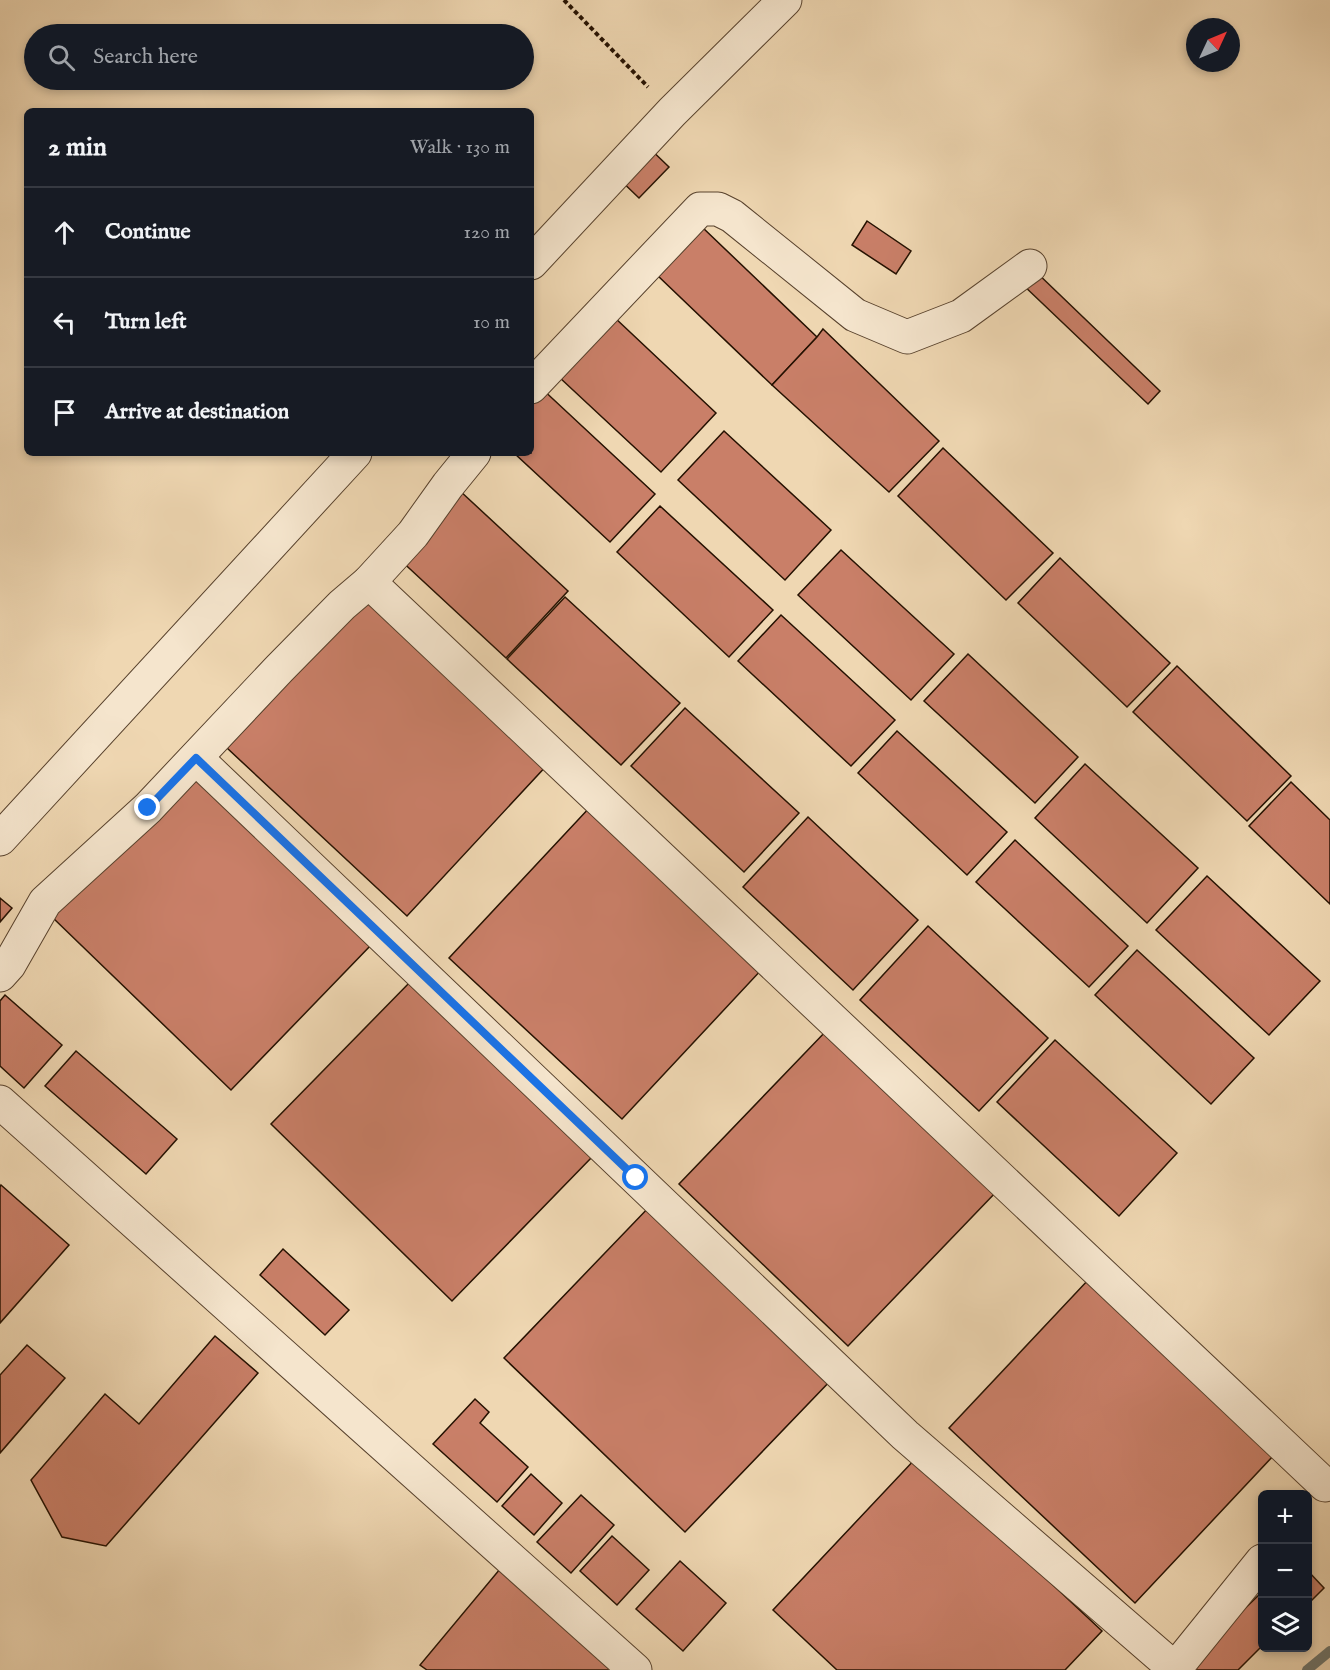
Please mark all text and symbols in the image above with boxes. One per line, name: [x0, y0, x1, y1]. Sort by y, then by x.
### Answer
north arrow: [1186, 18, 1240, 72]
search box: [24, 24, 534, 90]
icon: search: [45, 41, 78, 74]
text: Search here: [93, 43, 198, 71]
text: 2 min: [48, 131, 107, 164]
text: Walk · 130 m: [410, 135, 510, 160]
icon: ahead: [48, 216, 81, 249]
text: Continue: [105, 218, 191, 246]
text: 120 m: [464, 220, 510, 245]
icon: left: [48, 306, 81, 339]
text: Turn left: [105, 308, 187, 336]
text: 10 m: [473, 310, 510, 335]
icon: arrive: [48, 396, 81, 429]
text: Arrive at destination: [105, 398, 289, 426]
route end: [134, 794, 160, 820]
route start: [622, 1164, 648, 1190]
map controls: [1258, 1490, 1312, 1652]
button: +: [1258, 1490, 1312, 1544]
button: −: [1258, 1544, 1312, 1598]
button: layers: [1258, 1598, 1312, 1652]

